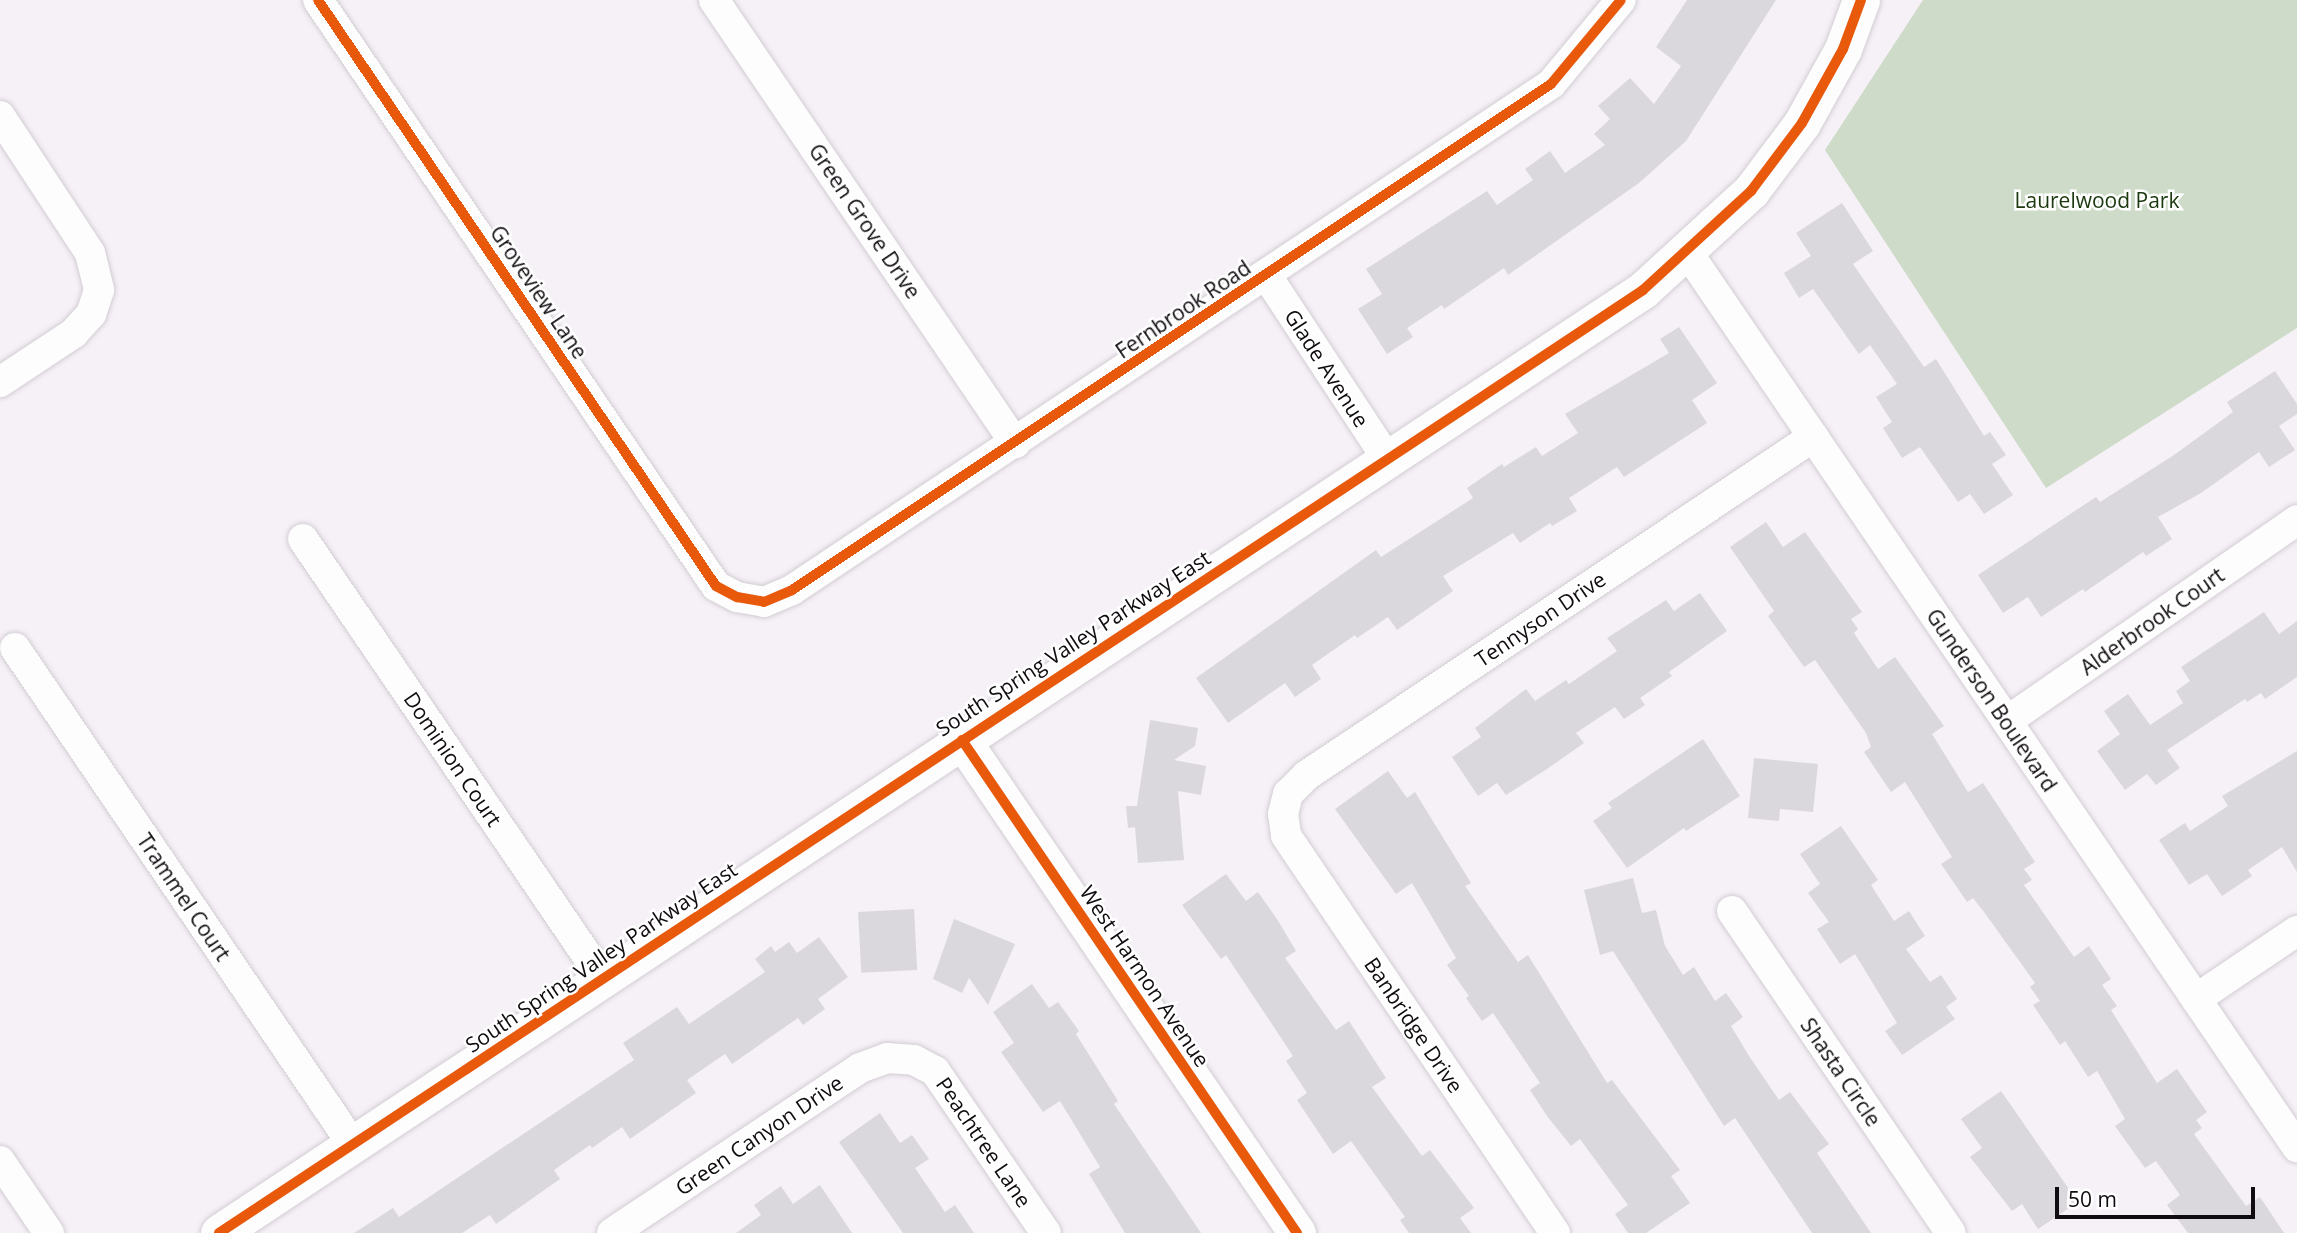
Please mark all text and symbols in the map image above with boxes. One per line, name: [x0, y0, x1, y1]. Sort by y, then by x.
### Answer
street label: Green Grove Drive: [804, 139, 926, 303]
park label: Laurelwood Park: [2015, 187, 2179, 213]
street label: Groveview Lane: [485, 221, 593, 363]
street label: Fernbrook Road: [1111, 255, 1255, 363]
street label: Glade Avenue: [1280, 304, 1374, 432]
street label: South Spring Valley Parkway East: [931, 545, 1215, 741]
street label: Alderbrook Court: [2075, 562, 2229, 680]
street label: Tennyson Drive: [1470, 566, 1610, 672]
street label: Gunderson Boulevard: [1921, 604, 2063, 796]
street label: Dominion Court: [399, 687, 507, 831]
street label: Trammel Court: [132, 829, 236, 965]
street label: South Spring Valley Parkway East: [460, 857, 742, 1057]
street label: West Harmon Avenue: [1075, 881, 1215, 1071]
street label: Banbridge Drive: [1359, 953, 1469, 1097]
street label: Shasta Circle: [1796, 1013, 1886, 1131]
street label: Green Canyon Drive: [671, 1070, 847, 1200]
street label: Peachtree Lane: [931, 1072, 1037, 1212]
scale bar: [2059, 1174, 2258, 1218]
text: 50 m: [2068, 1185, 2117, 1213]

